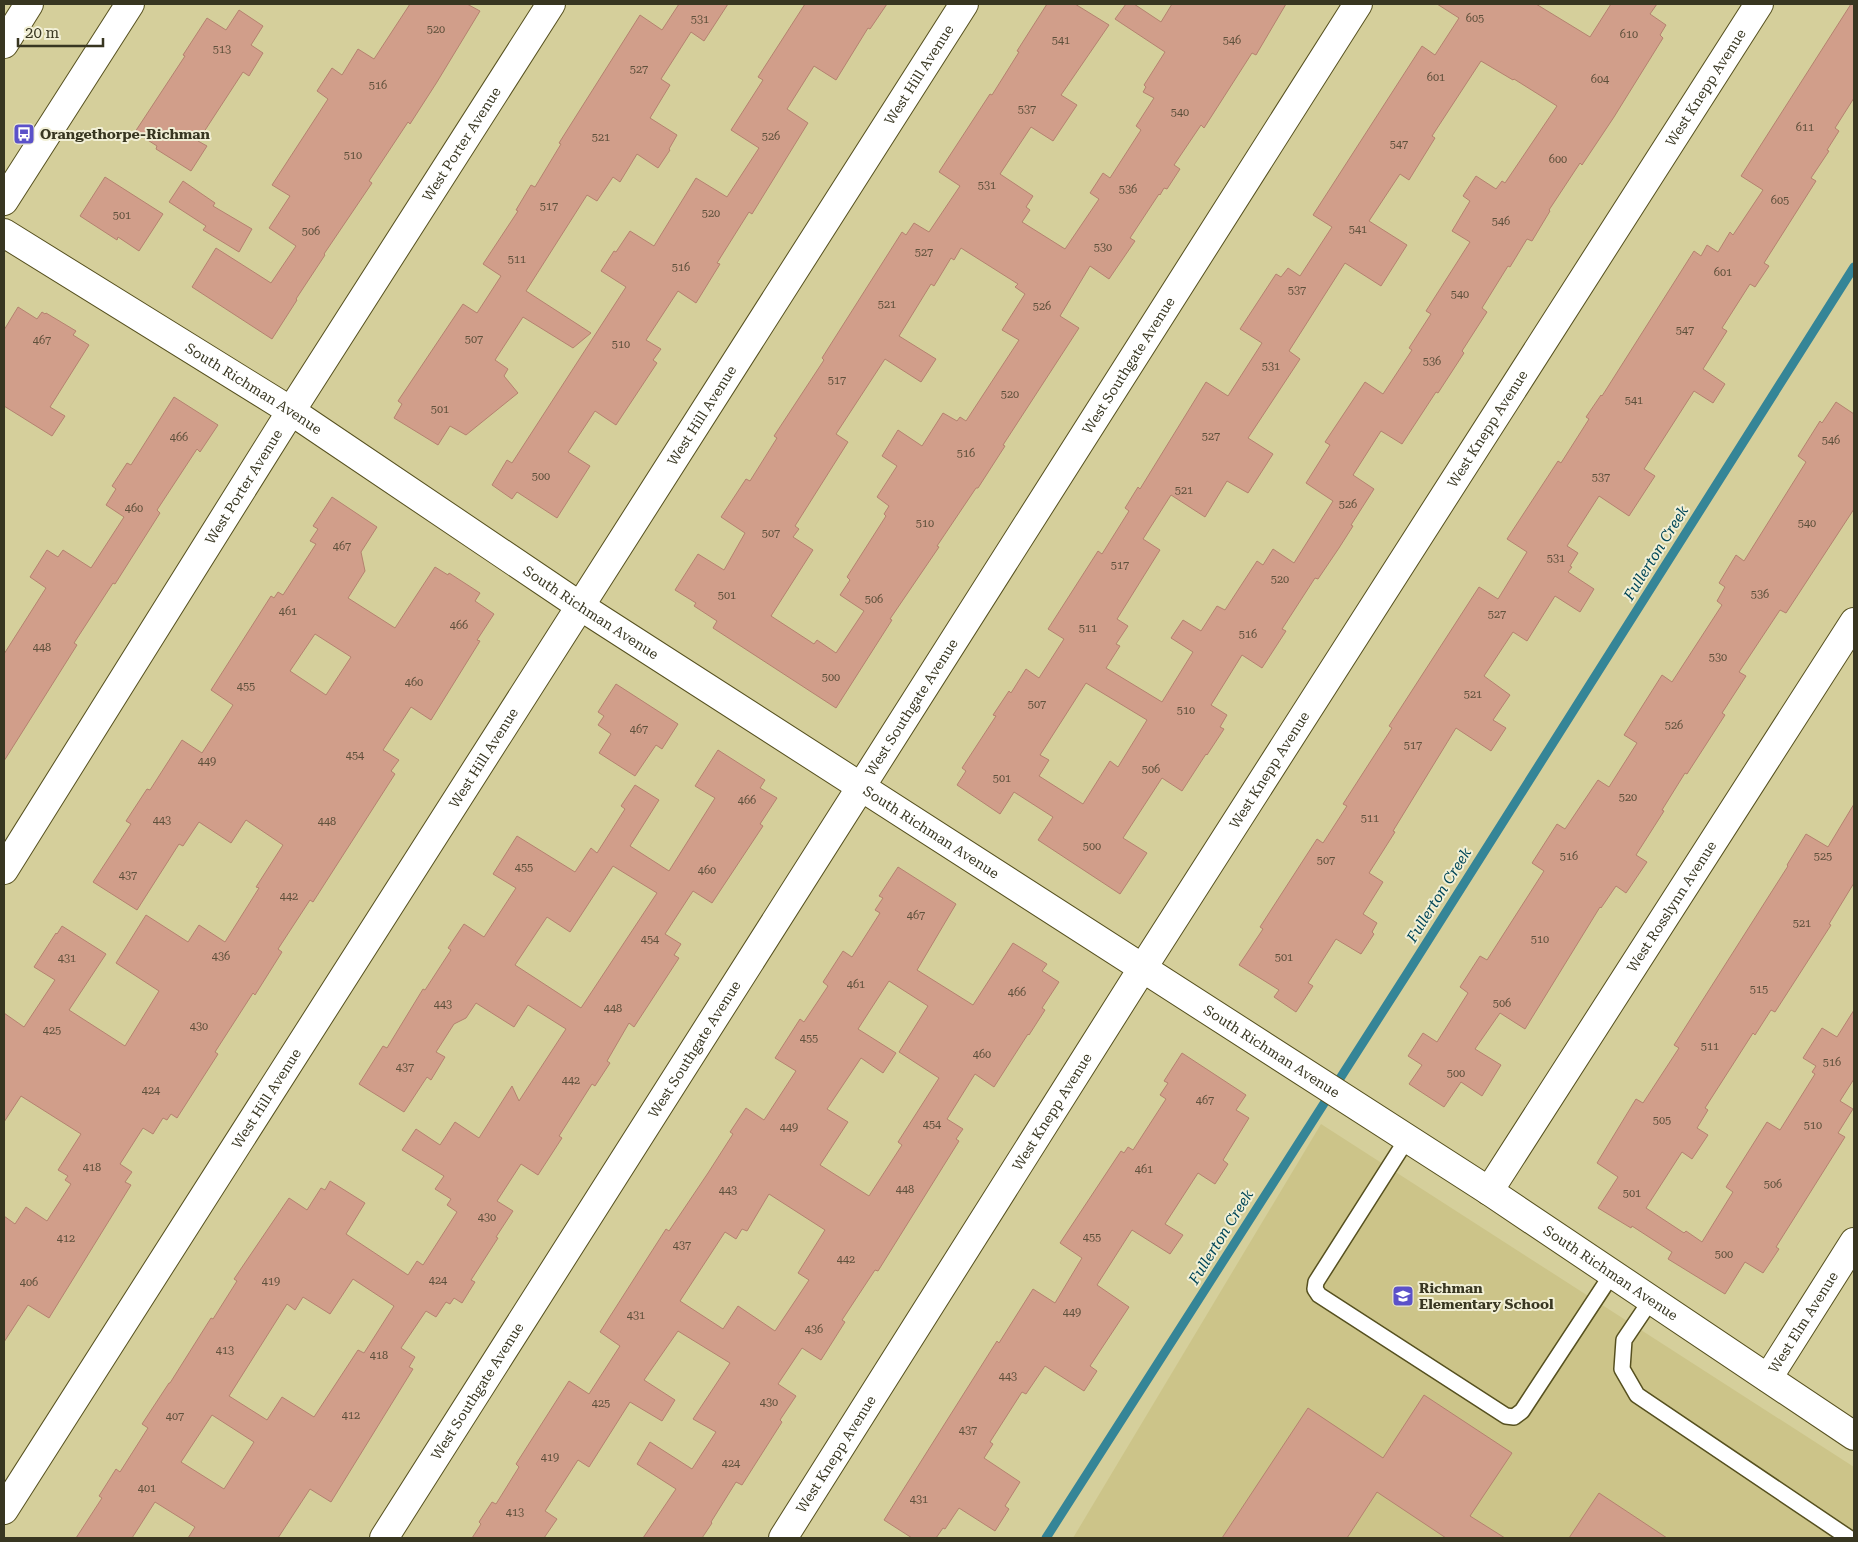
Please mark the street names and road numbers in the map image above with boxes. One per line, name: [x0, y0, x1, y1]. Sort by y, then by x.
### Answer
street label: West Hill Avenue: [881, 22, 957, 128]
street label: West Knepp Avenue: [1662, 26, 1749, 149]
street label: West Porter Avenue: [419, 84, 504, 204]
street label: West Southgate Avenue: [1079, 294, 1178, 437]
street label: South Richman Avenue: [182, 339, 325, 438]
street label: West Hill Avenue: [664, 362, 740, 468]
street label: West Knepp Avenue: [1444, 367, 1531, 490]
street label: West Porter Avenue: [202, 426, 286, 547]
street label: South Richman Avenue: [520, 562, 662, 663]
street label: West Southgate Avenue: [862, 636, 961, 779]
street label: West Hill Avenue: [446, 705, 521, 811]
street label: West Knepp Avenue: [1226, 708, 1313, 831]
street label: South Richman Avenue: [860, 782, 1002, 882]
street label: West Rosslynn Avenue: [1624, 838, 1720, 975]
street label: West Southgate Avenue: [645, 978, 744, 1121]
street label: South Richman Avenue: [1201, 1002, 1343, 1101]
street label: West Hill Avenue: [229, 1045, 304, 1151]
street label: West Knepp Avenue: [1009, 1050, 1095, 1173]
street label: South Richman Avenue: [1541, 1222, 1681, 1324]
street label: West Elm Avenue: [1765, 1268, 1841, 1376]
street label: West Southgate Avenue: [428, 1319, 527, 1463]
street label: West Knepp Avenue: [793, 1392, 879, 1516]

